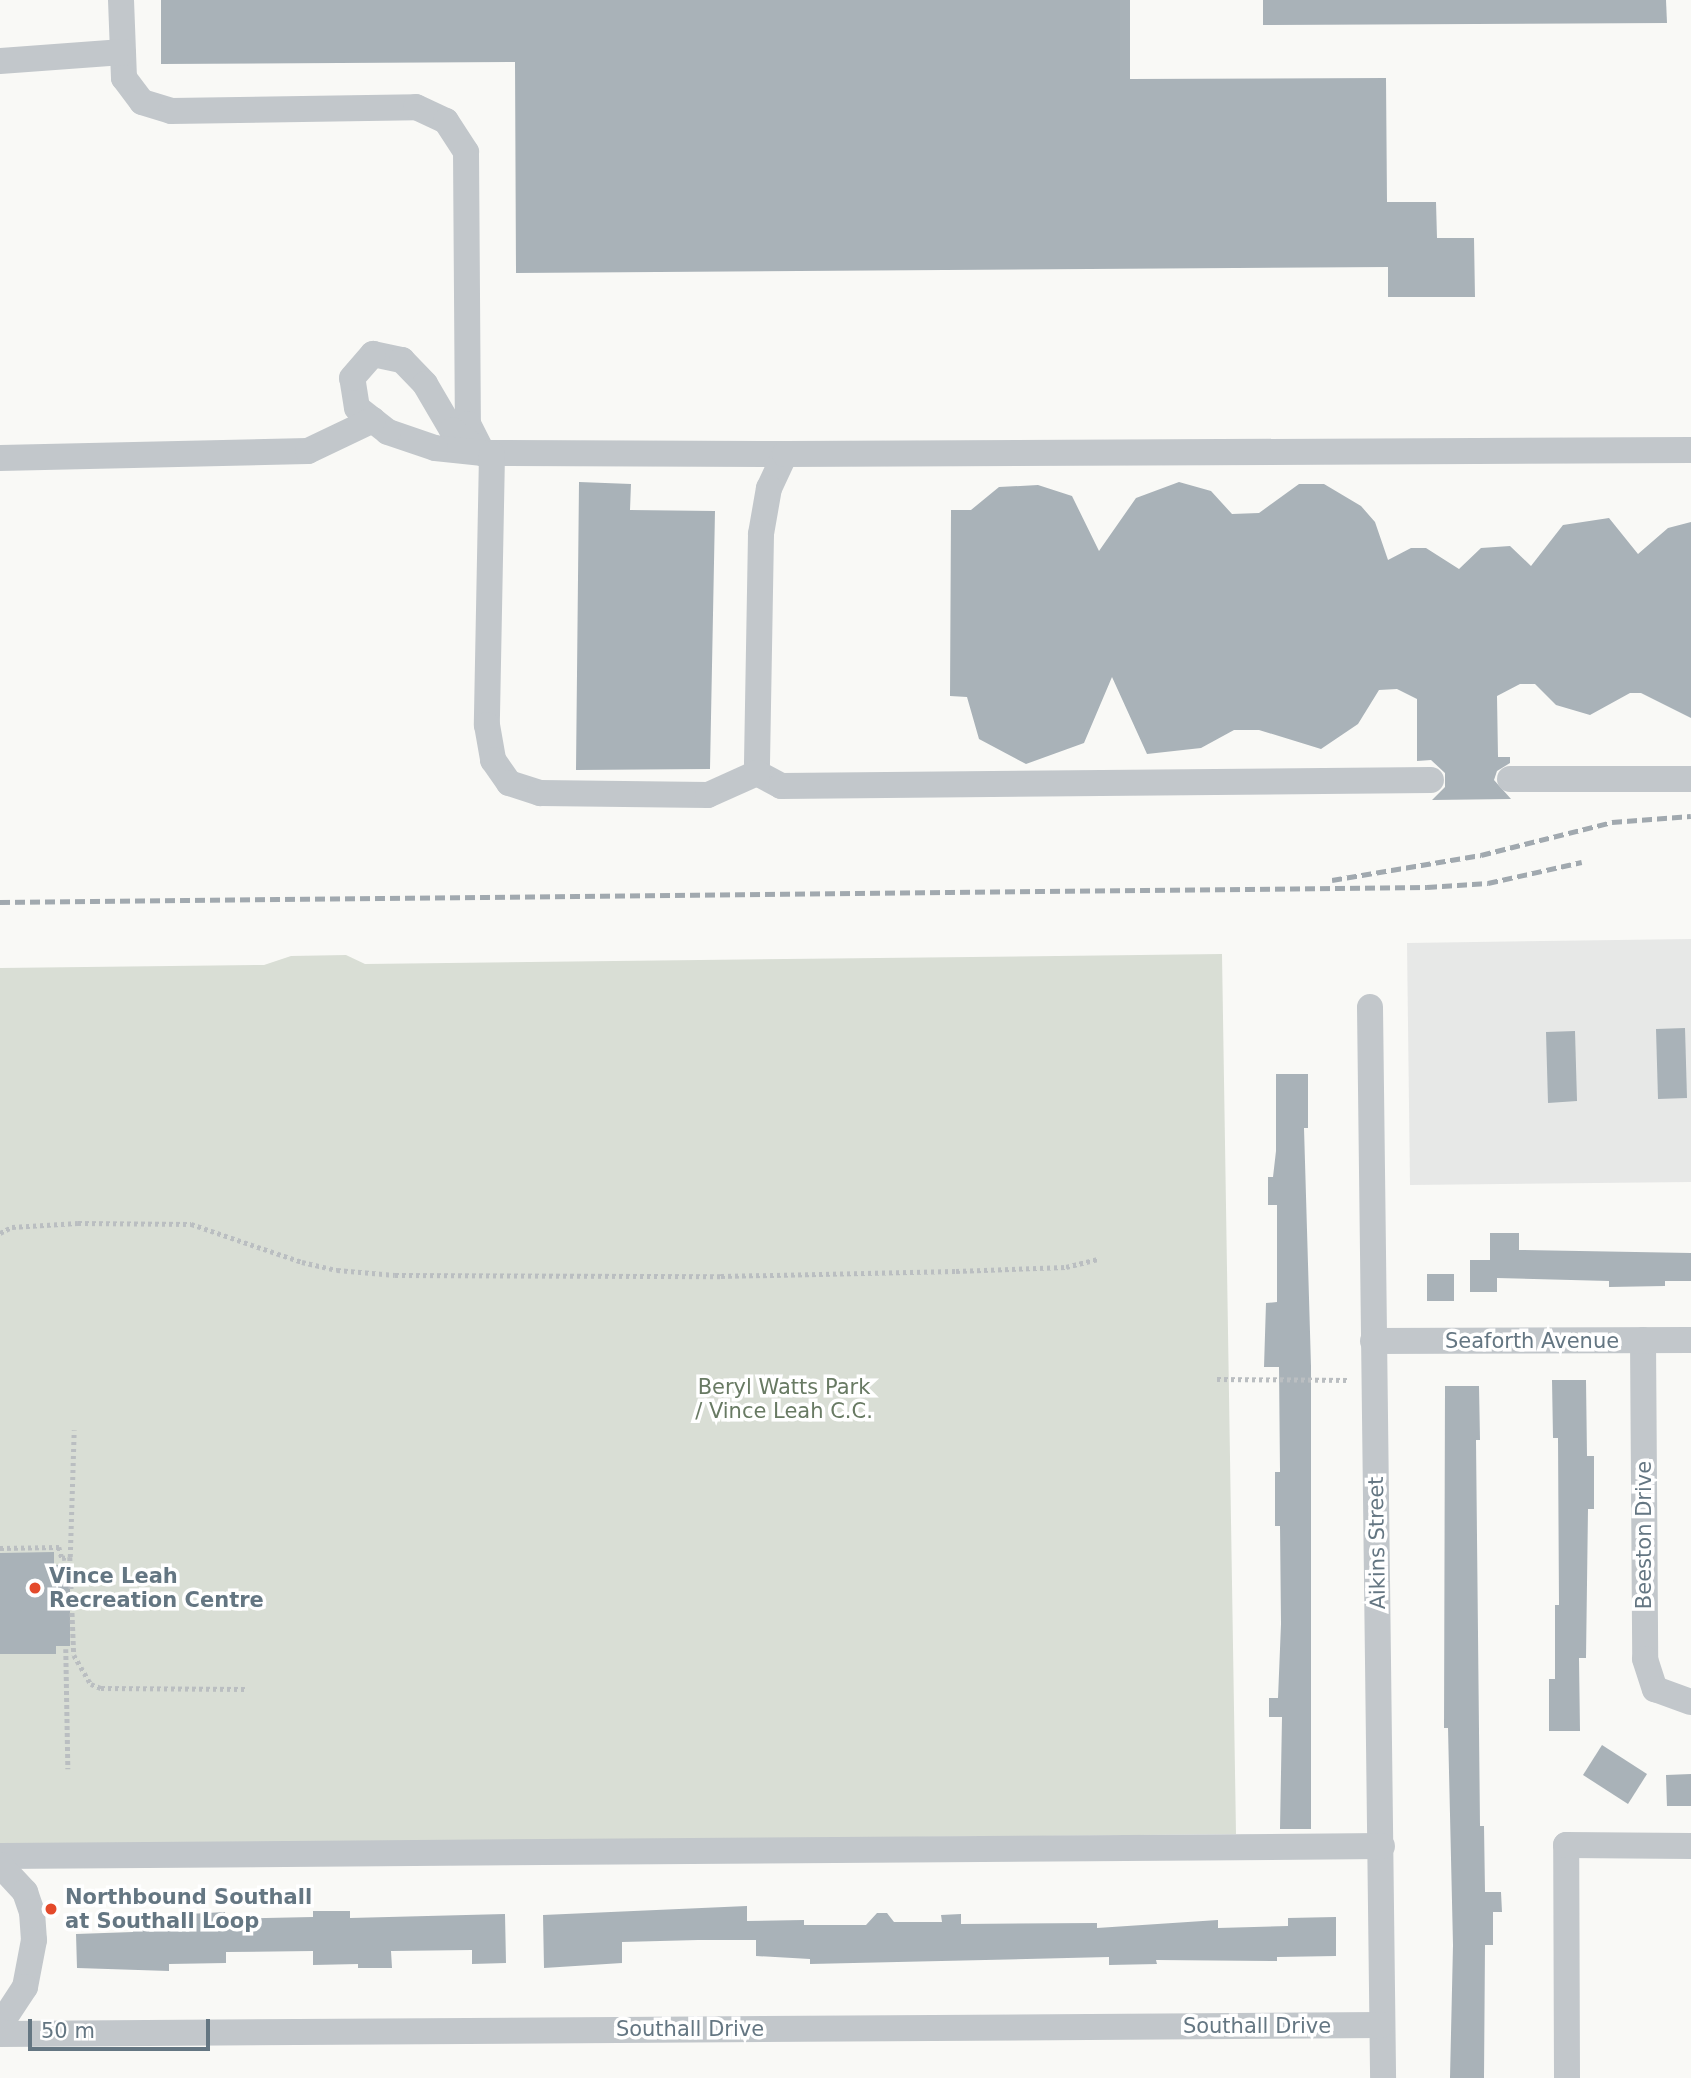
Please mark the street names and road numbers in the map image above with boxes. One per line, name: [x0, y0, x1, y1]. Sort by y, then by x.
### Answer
street label: Seaforth Avenue: [1445, 1328, 1619, 1354]
street label: Beeston Drive: [1631, 1461, 1657, 1609]
street label: Aikins Street: [1363, 1476, 1391, 1610]
street label: Southall Drive: [1183, 2013, 1331, 2039]
street label: Southall Drive: [616, 2016, 764, 2042]

